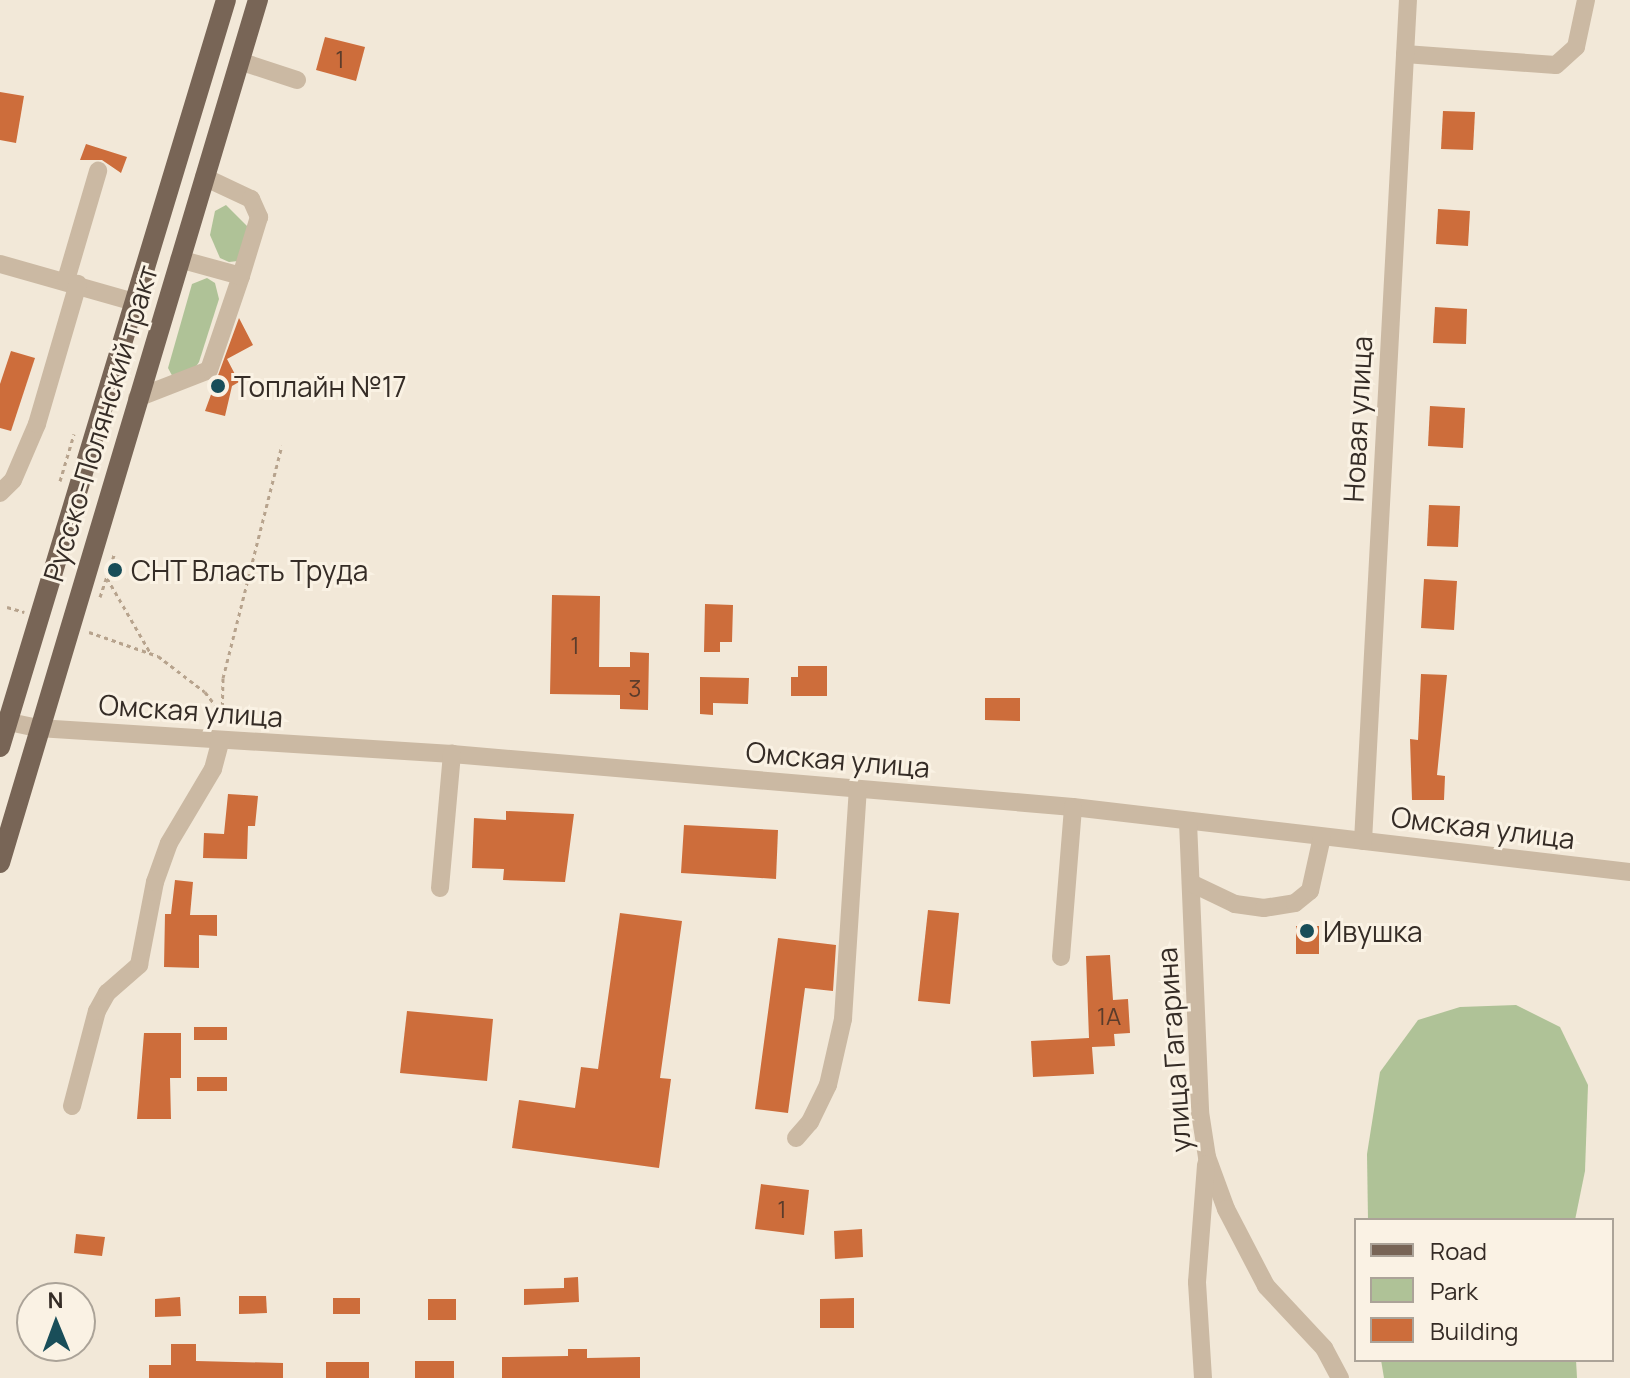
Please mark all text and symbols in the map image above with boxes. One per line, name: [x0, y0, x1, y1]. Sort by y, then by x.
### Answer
house number: 1: [335, 45, 345, 73]
street label: Русско-Полянский тракт: [36, 261, 164, 585]
street label: Новая улица: [1336, 335, 1378, 503]
place label: Топлайн №17: [234, 369, 407, 403]
marker: Топлайн №17: [209, 377, 227, 395]
place label: СНТ Власть Труда: [131, 553, 369, 587]
marker: СНТ Власть Труда: [106, 561, 124, 579]
house number: 1: [570, 631, 580, 659]
house number: 3: [628, 674, 642, 702]
street label: Омская улица: [98, 687, 284, 733]
street label: Омская улица: [745, 734, 931, 784]
street label: Омская улица: [1389, 799, 1577, 855]
place label: Ивушка: [1323, 914, 1423, 948]
marker: Ивушка: [1298, 922, 1316, 940]
street label: улица Гагарина: [1149, 946, 1197, 1154]
house number: 1А: [1097, 1002, 1121, 1030]
house number: 1: [777, 1195, 787, 1223]
legend: [1354, 1218, 1614, 1362]
text: Road: [1430, 1234, 1487, 1267]
text: Park: [1430, 1274, 1478, 1307]
north arrow: [16, 1282, 96, 1362]
text: N: [47, 1285, 64, 1315]
text: Building: [1430, 1314, 1518, 1347]

